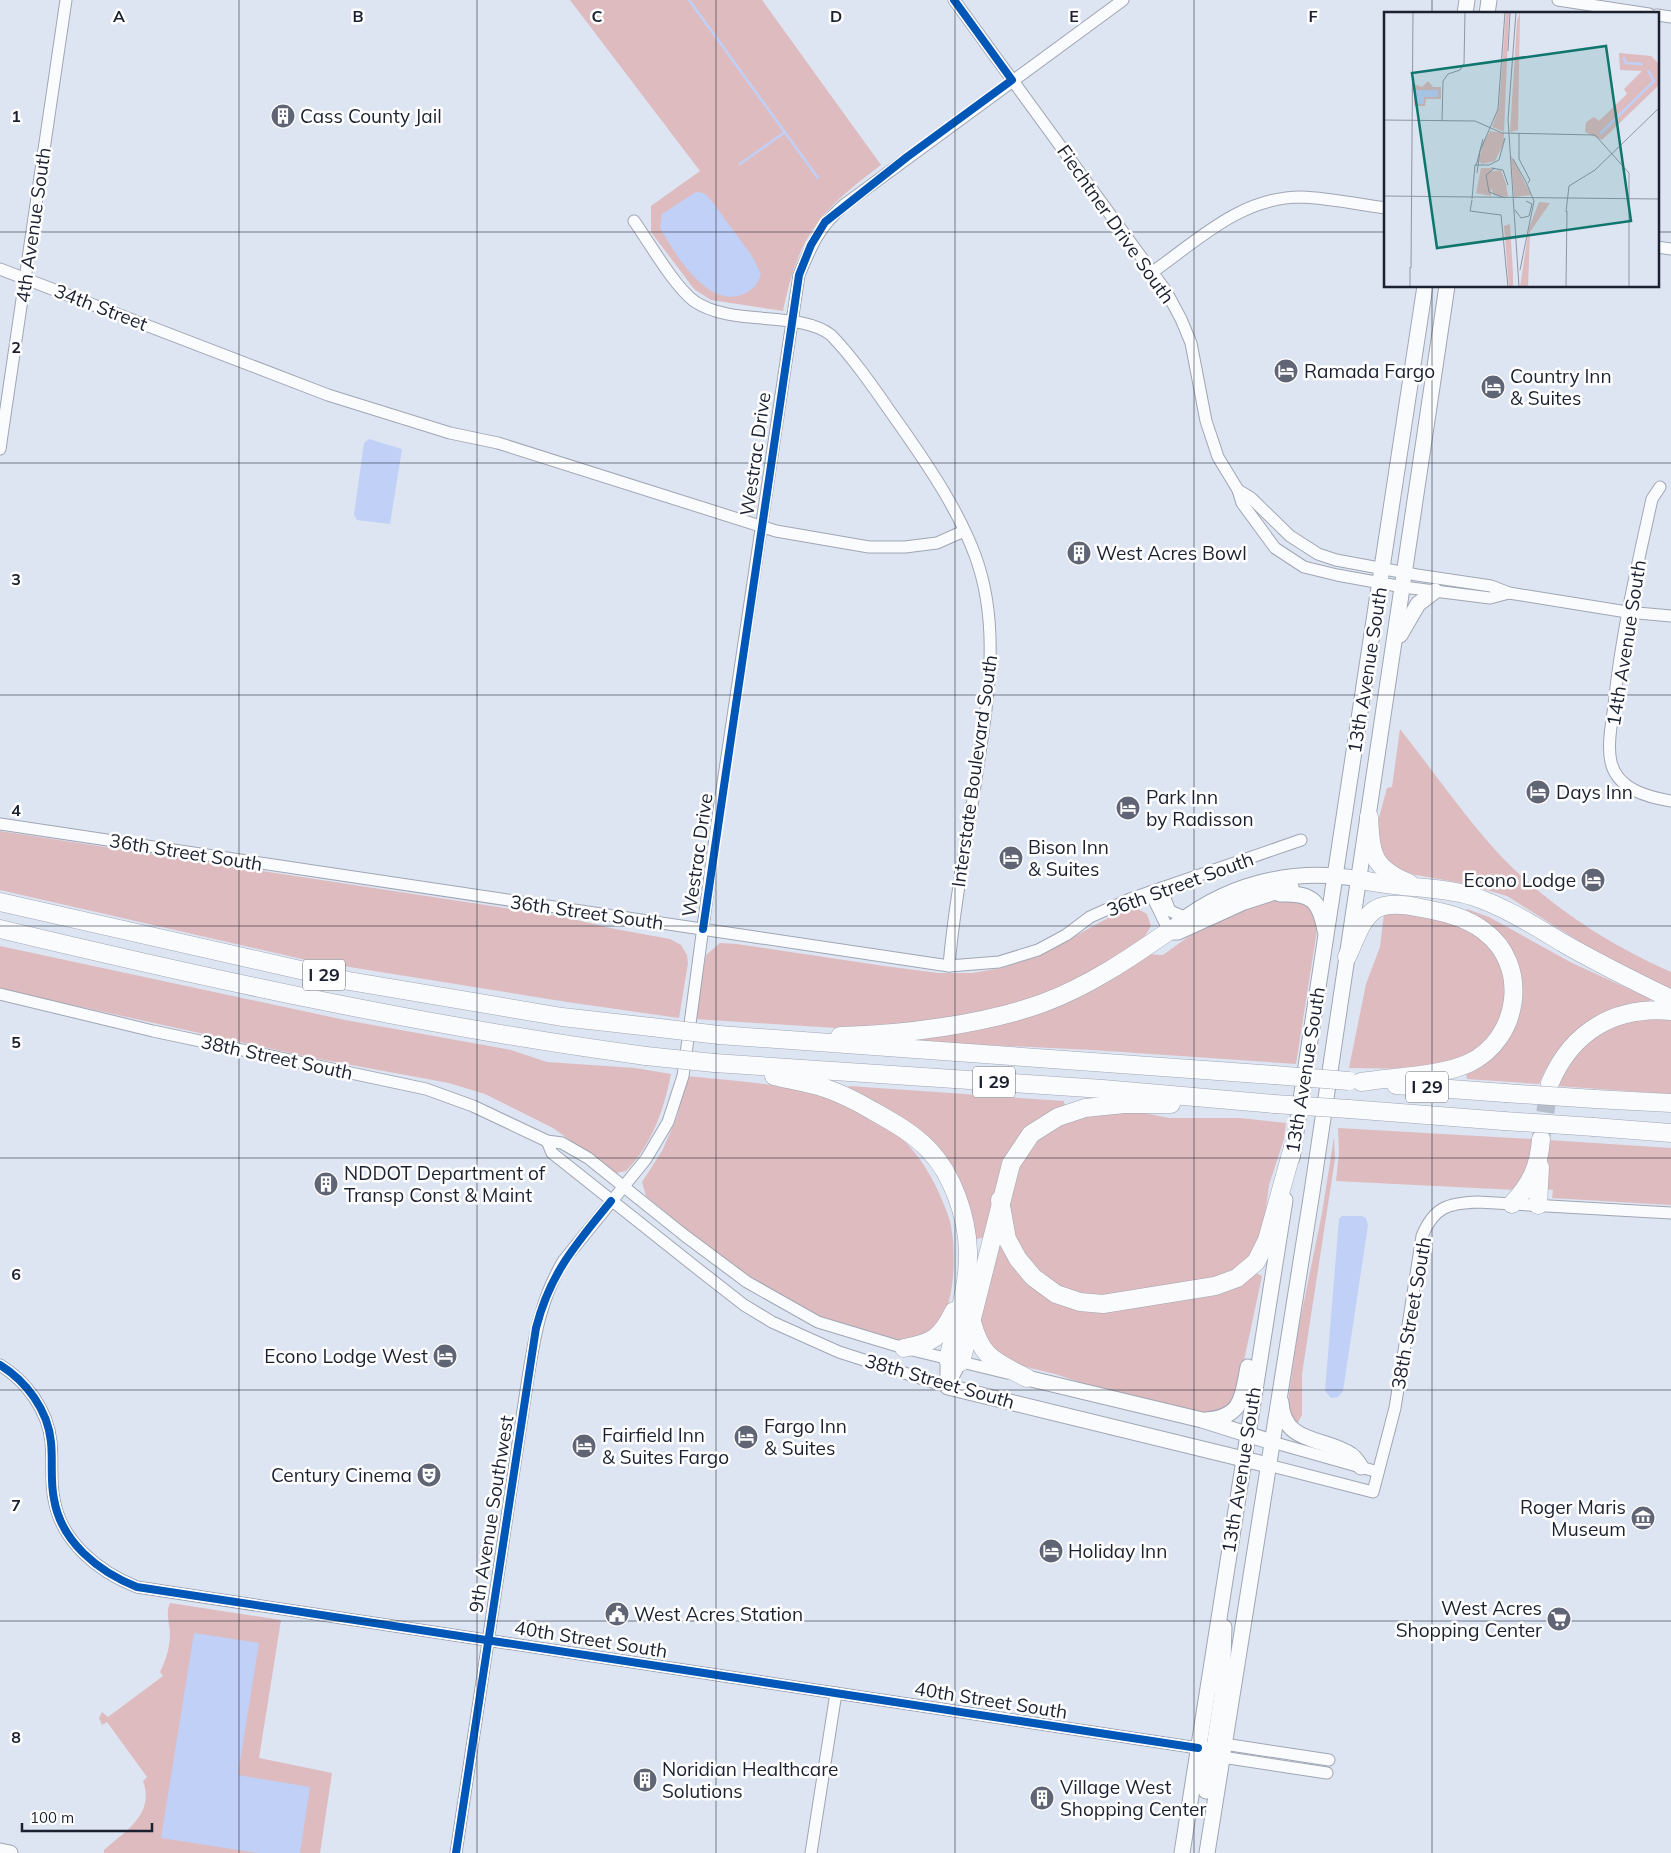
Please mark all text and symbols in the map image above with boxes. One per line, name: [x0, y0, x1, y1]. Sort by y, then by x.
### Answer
text: A: [113, 6, 125, 26]
text: B: [352, 6, 364, 26]
text: C: [592, 6, 603, 26]
text: D: [830, 6, 842, 26]
text: E: [1069, 6, 1079, 26]
text: F: [1308, 6, 1318, 26]
inset map: [1384, 12, 1658, 288]
building icon: Cass County Jail: [270, 103, 296, 129]
place label: Cass County Jail: [300, 104, 442, 128]
text: 1: [11, 106, 21, 126]
street label: Fiechtner Drive South: [1052, 140, 1180, 308]
street label: 4th Avenue South: [10, 146, 56, 304]
street label: 34th Street: [51, 278, 151, 336]
text: 2: [11, 337, 21, 357]
hotel icon: Ramada Fargo: [1273, 358, 1299, 384]
place label: Ramada Fargo: [1304, 359, 1435, 383]
place label: Country Inn & Suites: [1510, 364, 1612, 410]
hotel icon: Country Inn & Suites: [1480, 374, 1506, 400]
street label: Westrac Drive: [734, 391, 776, 517]
building icon: West Acres Bowl: [1066, 540, 1092, 566]
place label: West Acres Bowl: [1096, 541, 1247, 565]
street label: 14th Avenue South: [1601, 558, 1651, 728]
text: 3: [11, 569, 21, 589]
street label: 13th Avenue South: [1342, 585, 1392, 755]
street label: Interstate Boulevard South: [946, 653, 1002, 889]
hotel icon: Days Inn: [1525, 779, 1551, 805]
place label: Days Inn: [1556, 780, 1633, 804]
place label: Park Inn by Radisson: [1146, 785, 1254, 831]
street label: Westrac Drive: [676, 792, 718, 918]
hotel icon: Park Inn by Radisson: [1115, 795, 1141, 821]
text: 4: [11, 800, 21, 820]
street label: 36th Street South: [108, 828, 264, 876]
place label: Bison Inn & Suites: [1028, 835, 1109, 881]
hotel icon: Bison Inn & Suites: [998, 845, 1024, 871]
street label: 36th Street South: [1103, 846, 1257, 922]
hotel icon: Econo Lodge: [1580, 867, 1606, 893]
place label: Econo Lodge: [1464, 868, 1576, 892]
street label: 36th Street South: [509, 889, 665, 935]
road number: I 29: [303, 960, 345, 990]
street label: 13th Avenue South: [1280, 985, 1330, 1155]
street label: 38th Street South: [199, 1029, 355, 1085]
text: 5: [11, 1032, 21, 1052]
road number: I 29: [973, 1066, 1015, 1098]
road number: I 29: [1406, 1072, 1448, 1102]
place label: NDDOT Department of Transp Const & Maint: [344, 1161, 546, 1207]
building icon: NDDOT Department of Transp Const & Maint: [313, 1171, 339, 1197]
street label: 38th Street South: [1386, 1235, 1436, 1391]
text: 6: [11, 1264, 21, 1284]
hotel icon: Econo Lodge West: [432, 1343, 458, 1369]
place label: Econo Lodge West: [264, 1344, 428, 1368]
street label: 38th Street South: [862, 1348, 1018, 1414]
street label: 13th Avenue South: [1216, 1385, 1266, 1555]
street label: 9th Avenue Southwest: [464, 1413, 518, 1614]
place label: Fargo Inn & Suites: [764, 1414, 847, 1460]
place label: Fairfield Inn & Suites Fargo: [602, 1423, 729, 1469]
hotel icon: Fargo Inn & Suites: [733, 1424, 759, 1450]
hotel icon: Fairfield Inn & Suites Fargo: [571, 1433, 597, 1459]
theatre icon: Century Cinema: [416, 1462, 442, 1488]
place label: Century Cinema: [271, 1463, 412, 1487]
text: 7: [11, 1495, 21, 1515]
place label: Roger Maris Museum: [1520, 1495, 1626, 1541]
museum icon: Roger Maris Museum: [1630, 1505, 1656, 1531]
hotel icon: Holiday Inn: [1038, 1538, 1064, 1564]
place label: Holiday Inn: [1068, 1539, 1167, 1563]
place label: West Acres Shopping Center: [1396, 1596, 1542, 1642]
public building icon: West Acres Station: [604, 1601, 630, 1627]
place label: West Acres Station: [634, 1602, 803, 1626]
supermarket icon: West Acres Shopping Center: [1546, 1606, 1572, 1632]
street label: 40th Street South: [513, 1615, 669, 1663]
street label: 40th Street South: [913, 1676, 1069, 1724]
text: 8: [11, 1727, 21, 1747]
place label: Noridian Healthcare Solutions: [662, 1757, 838, 1803]
building icon: Noridian Healthcare Solutions: [632, 1767, 658, 1793]
place label: Village West Shopping Center: [1060, 1775, 1206, 1821]
building icon: Village West Shopping Center: [1029, 1785, 1055, 1811]
scale bar: [22, 1800, 152, 1832]
text: 100 m: [30, 1808, 74, 1827]

